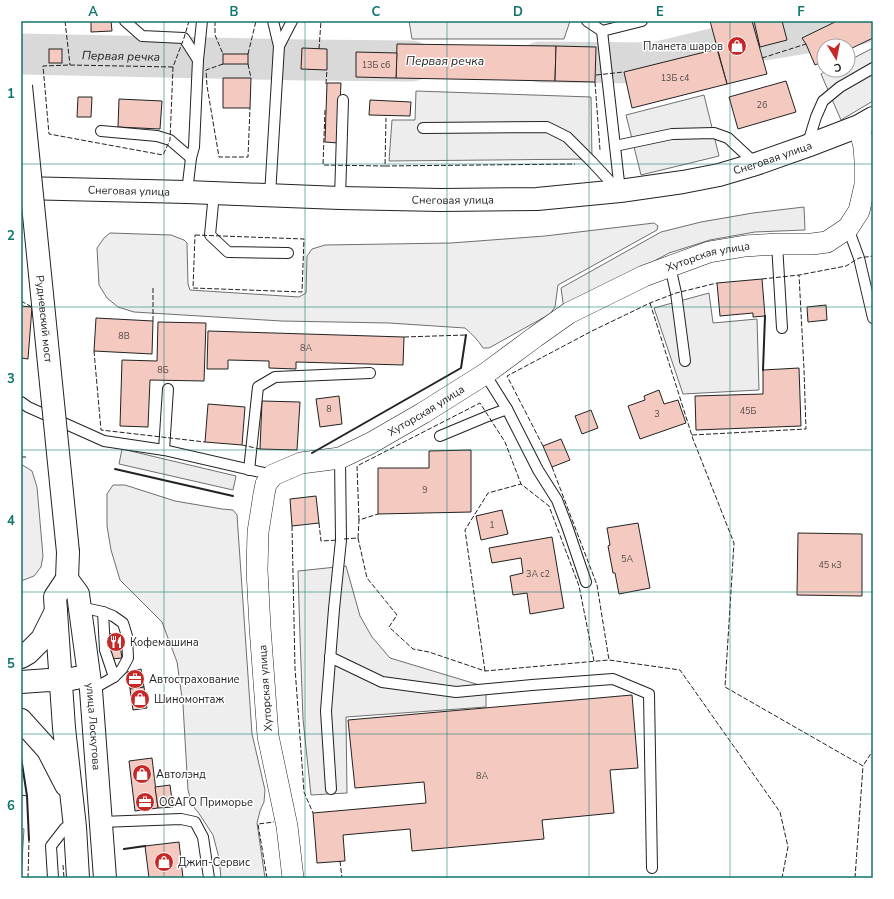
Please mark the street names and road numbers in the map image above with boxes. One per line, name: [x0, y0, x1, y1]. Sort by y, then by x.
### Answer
street label: Снеговая улица: [731, 138, 814, 178]
street label: Снеговая улица: [88, 183, 170, 200]
street label: Снеговая улица: [411, 192, 494, 208]
street label: Хуторская улица: [664, 239, 750, 275]
street label: Рудневский мост: [32, 274, 56, 363]
street label: Хуторская улица: [385, 382, 467, 440]
street label: Хуторская улица: [255, 644, 276, 732]
street label: улица Лоскутова: [82, 682, 104, 771]

